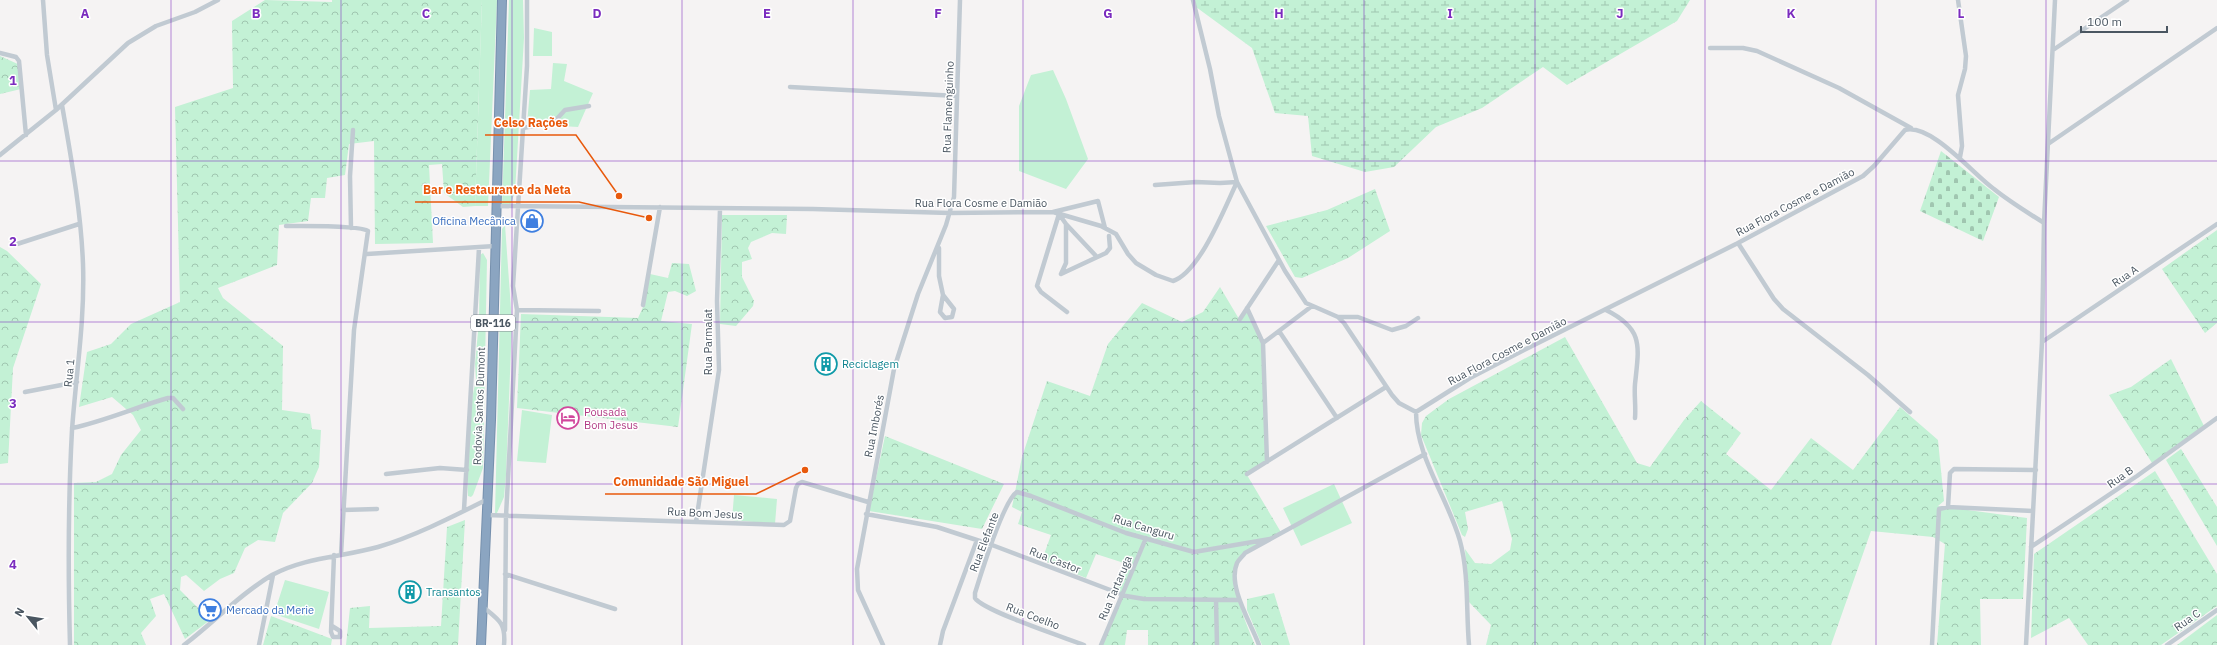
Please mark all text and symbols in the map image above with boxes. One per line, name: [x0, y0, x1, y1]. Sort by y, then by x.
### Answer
text: A: [81, 5, 90, 22]
text: B: [252, 5, 261, 22]
text: C: [422, 5, 431, 22]
text: D: [592, 5, 602, 22]
text: E: [763, 5, 771, 22]
text: F: [934, 5, 942, 22]
text: G: [1103, 5, 1113, 22]
text: H: [1274, 5, 1284, 22]
text: I: [1447, 5, 1453, 22]
text: J: [1616, 5, 1624, 22]
text: K: [1786, 5, 1796, 22]
text: L: [1958, 5, 1965, 22]
scale bar: [2081, 8, 2167, 34]
text: 100 m: [2087, 14, 2122, 29]
street label: Rua Flamenguinho: [939, 61, 957, 153]
text: 1: [9, 72, 17, 89]
callout: Celso Rações: [485, 111, 576, 135]
text: Celso Rações: [494, 115, 568, 130]
street label: Rua Flora Cosme e Damião: [1733, 165, 1857, 239]
callout: Bar e Restaurante da Neta: [415, 178, 579, 202]
text: Bar e Restaurante da Neta: [423, 182, 571, 197]
street label: Rua Flora Cosme e Damião: [915, 196, 1047, 210]
shop icon: Oficina Mecânica: [519, 208, 545, 234]
place label: Oficina Mecânica: [432, 214, 516, 228]
text: 2: [9, 233, 17, 250]
street label: Rua A: [2109, 262, 2141, 290]
street label: Rua Parmalat: [701, 309, 715, 375]
street label: Rua Flora Cosme e Damião: [1445, 314, 1569, 388]
road number: BR-116: [471, 315, 515, 331]
street label: Rodovia Santos Dumont: [470, 347, 488, 465]
building icon: Reciclagem: [813, 351, 839, 377]
place label: Reciclagem: [842, 357, 899, 371]
street label: Rua 1: [61, 358, 77, 388]
street label: Rua Imborés: [861, 393, 887, 459]
text: 3: [9, 395, 17, 412]
hotel icon: Pousada Bom Jesus: [555, 405, 581, 431]
place label: Pousada Bom Jesus: [584, 405, 638, 432]
street label: Rua B: [2104, 463, 2136, 491]
callout: Comunidade São Miguel: [605, 470, 756, 494]
text: Comunidade São Miguel: [613, 474, 749, 489]
street label: Rua Bom Jesus: [667, 504, 743, 522]
street label: Rua Elefante: [966, 510, 1002, 574]
street label: Rua Canguru: [1112, 511, 1176, 543]
street label: Rua Castor: [1027, 544, 1083, 576]
street label: Rua Tartaruga: [1095, 553, 1135, 622]
text: 4: [9, 556, 17, 573]
building icon: Transantos: [397, 579, 423, 605]
place label: Transantos: [426, 585, 481, 599]
north arrow: [8, 597, 48, 637]
supermarket icon: Mercado da Merie: [197, 597, 223, 623]
street label: Rua Coelho: [1004, 599, 1062, 633]
place label: Mercado da Merie: [226, 603, 314, 617]
text: N: [11, 605, 27, 619]
street label: Rua C: [2171, 606, 2203, 634]

